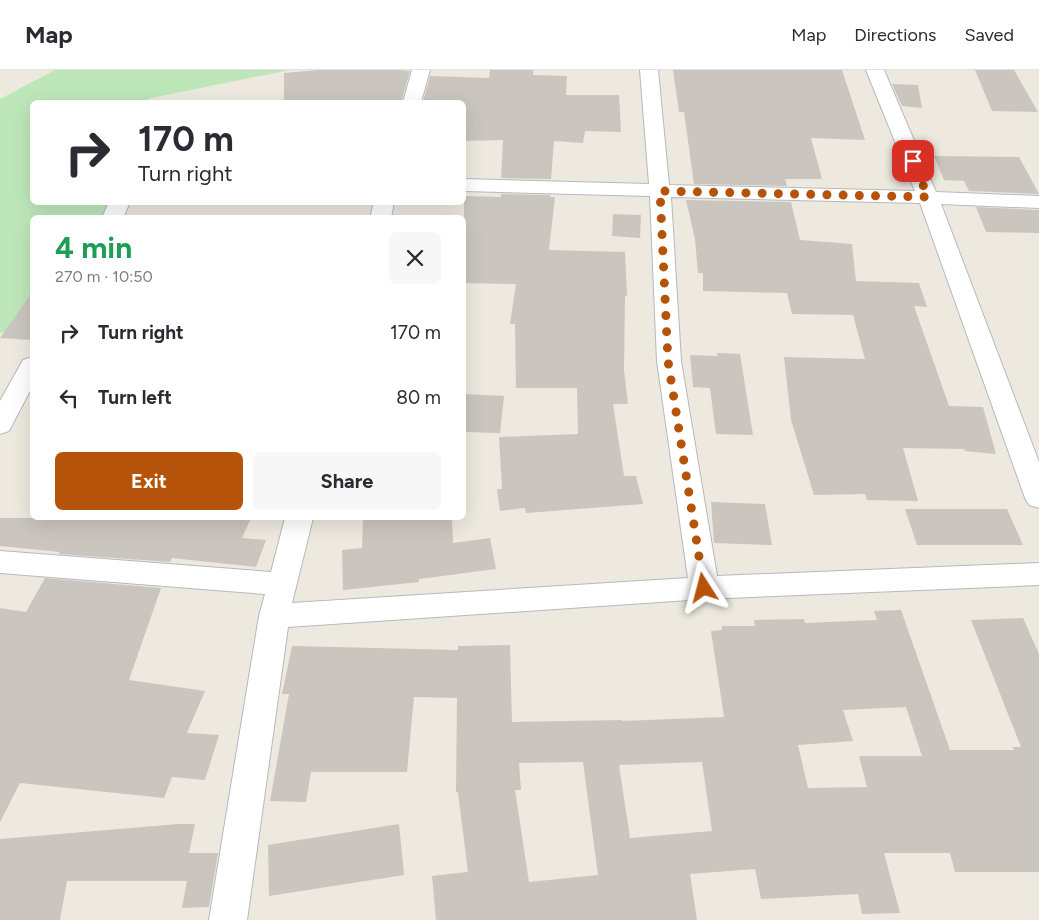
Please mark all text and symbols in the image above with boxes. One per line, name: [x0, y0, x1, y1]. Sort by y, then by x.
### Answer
text: Map: [25, 20, 73, 49]
text: Map: [791, 24, 826, 46]
text: Directions: [854, 24, 936, 46]
text: Saved: [964, 24, 1014, 46]
text: 170 m: [138, 118, 234, 160]
icon: right: [55, 120, 120, 185]
pin: [892, 140, 934, 182]
icon: arrive: [899, 147, 927, 175]
text: Turn right: [138, 160, 233, 187]
text: 4 min: [55, 229, 132, 266]
button: close: [389, 232, 441, 284]
text: 270 m · 10:50: [55, 267, 153, 286]
icon: right: [55, 319, 83, 347]
text: Turn right: [98, 321, 184, 344]
text: 170 m: [390, 321, 441, 344]
icon: left: [55, 384, 83, 412]
text: Turn left: [98, 386, 172, 409]
text: 80 m: [396, 386, 441, 409]
button: Exit: [55, 452, 243, 510]
button: Share: [253, 452, 441, 510]
position arrow: [677, 561, 729, 613]

